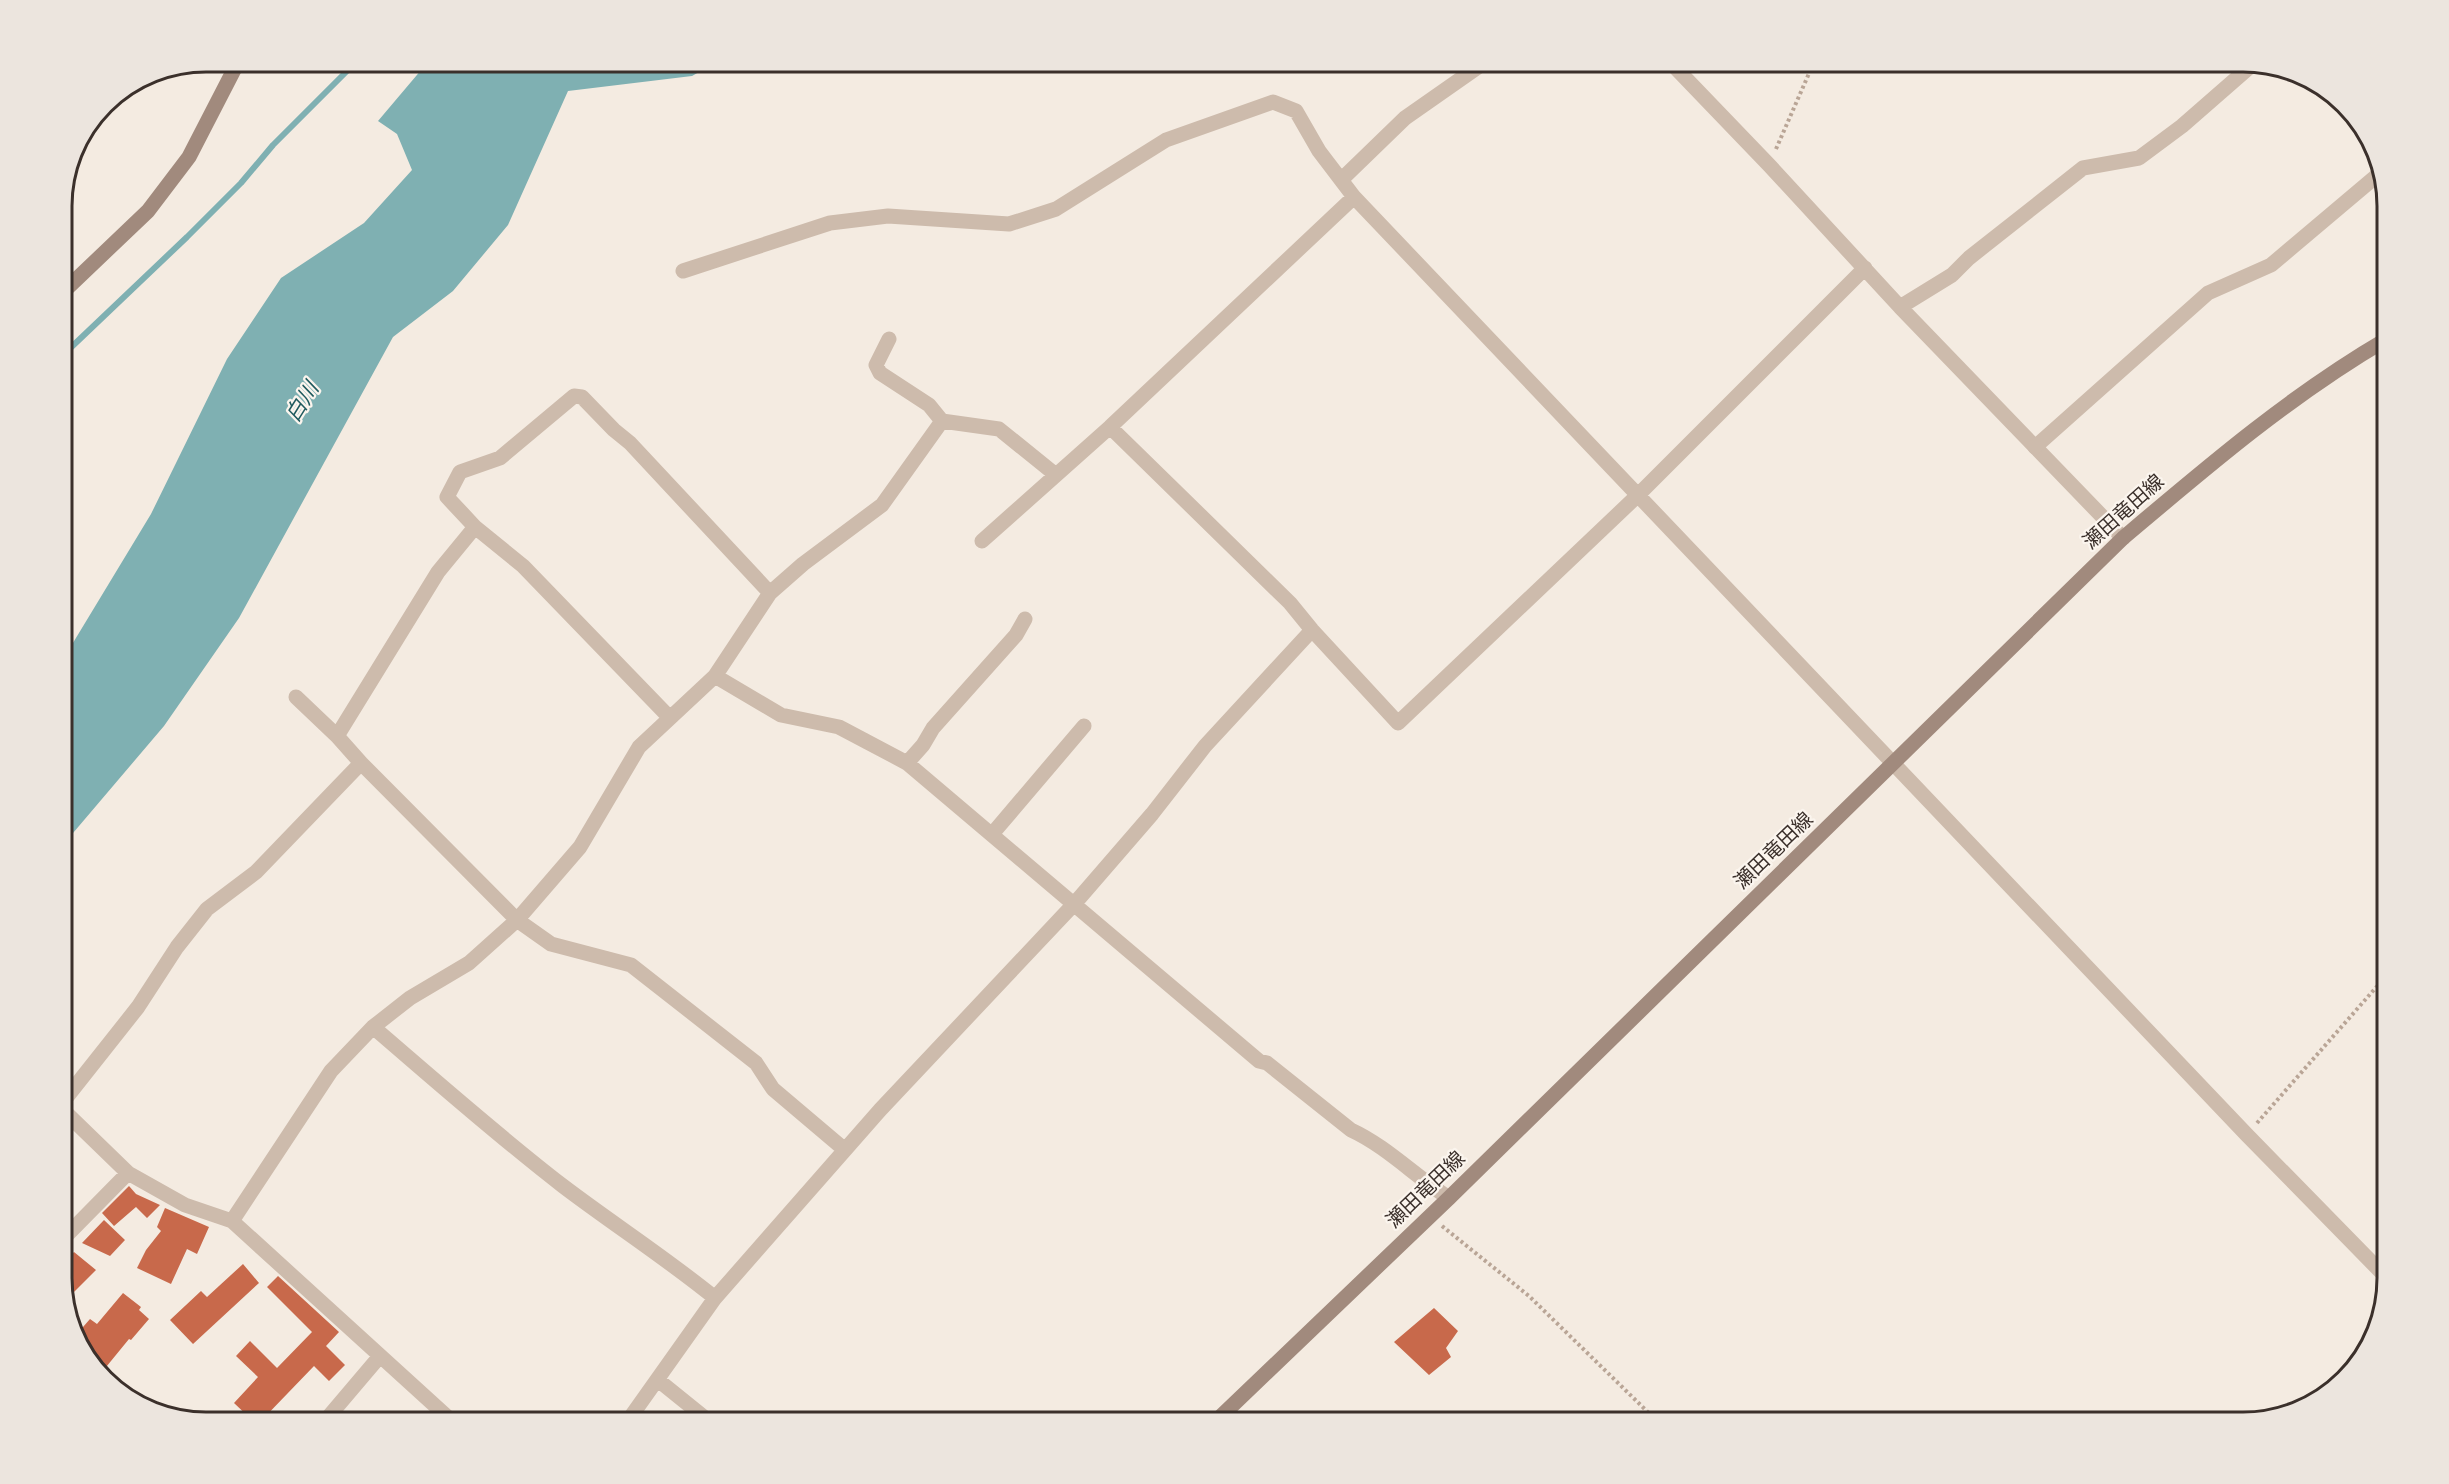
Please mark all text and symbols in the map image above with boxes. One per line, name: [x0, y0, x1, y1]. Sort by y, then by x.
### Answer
water label: 白川: [278, 375, 327, 428]
street label: 瀬田竜田線: [2077, 468, 2171, 556]
street label: 瀬田竜田線: [1728, 806, 1820, 896]
street label: 瀬田竜田線: [1380, 1145, 1472, 1235]

